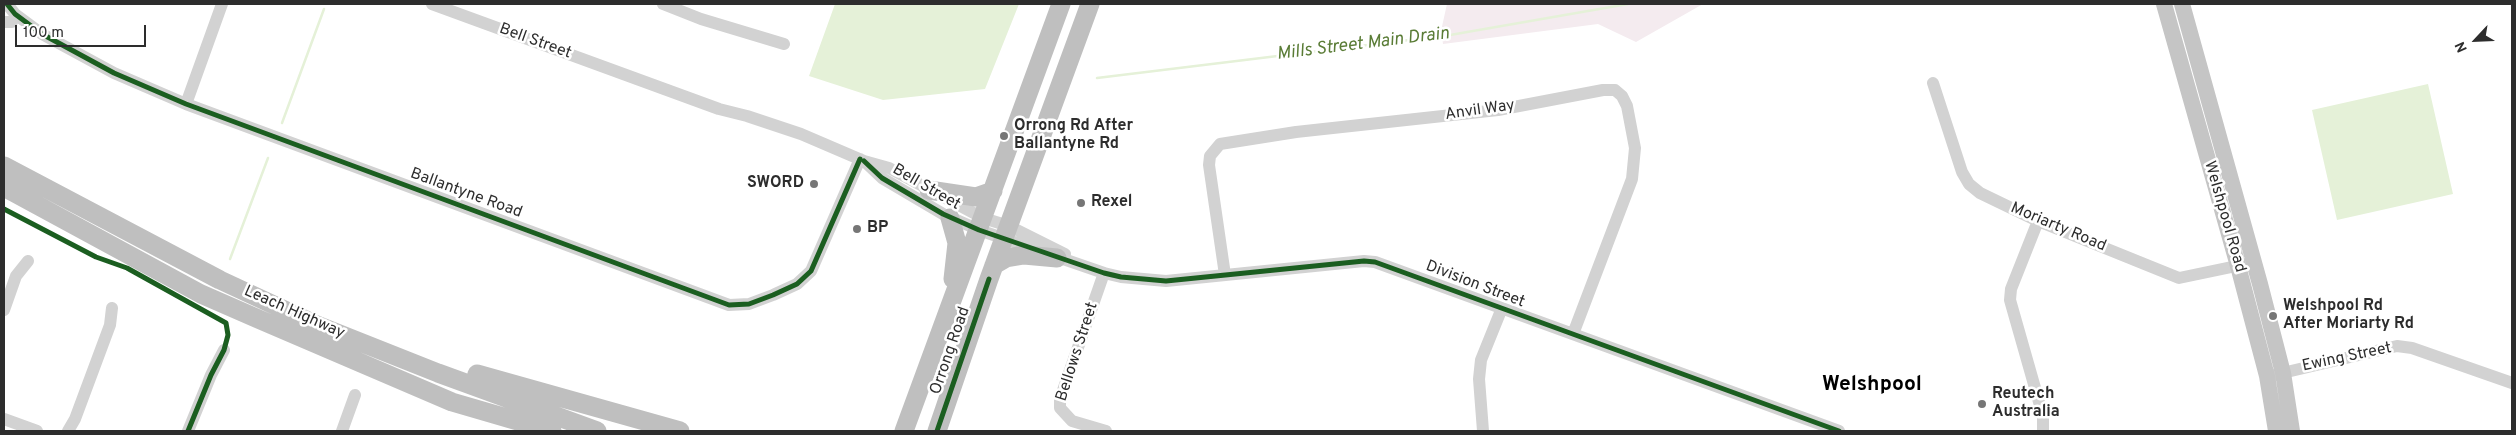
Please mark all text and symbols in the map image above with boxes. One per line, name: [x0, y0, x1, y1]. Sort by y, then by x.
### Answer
scale bar: [18, 15, 149, 47]
north arrow: [2451, 15, 2501, 65]
street label: Bell Street: [496, 20, 574, 64]
text: 100 m: [23, 24, 64, 43]
water label: Mills Street Main Drain: [1275, 24, 1451, 66]
text: N: [2452, 38, 2472, 55]
street label: Anvil Way: [1444, 97, 1516, 125]
place label: Orrong Rd After Ballantyne Rd: [1014, 117, 1133, 155]
marker: Orrong Rd After Ballantyne Rd: [998, 130, 1010, 142]
street label: Welshpool Road: [2199, 159, 2249, 275]
street label: Bell Street: [889, 161, 963, 215]
street label: Ballantyne Road: [407, 165, 525, 223]
place label: SWORD: [747, 174, 804, 194]
marker: SWORD: [808, 178, 820, 190]
place label: Rexel: [1091, 193, 1132, 213]
marker: Rexel: [1075, 197, 1087, 209]
street label: Moriarty Road: [2007, 199, 2109, 257]
place label: BP: [867, 219, 888, 239]
marker: BP: [851, 223, 863, 235]
street label: Division Street: [1423, 257, 1527, 313]
street label: Leach Highway: [241, 282, 347, 344]
place label: Welshpool Rd After Moriarty Rd: [2283, 297, 2414, 335]
street label: Bellows Street: [1053, 300, 1103, 404]
street label: Orrong Road: [927, 305, 975, 397]
marker: Welshpool Rd After Moriarty Rd: [2267, 310, 2279, 322]
street label: Ewing Street: [2301, 339, 2393, 377]
district label: Welshpool: [1822, 373, 1922, 399]
place label: Reutech Australia: [1992, 385, 2060, 423]
marker: Reutech Australia: [1976, 398, 1988, 410]

